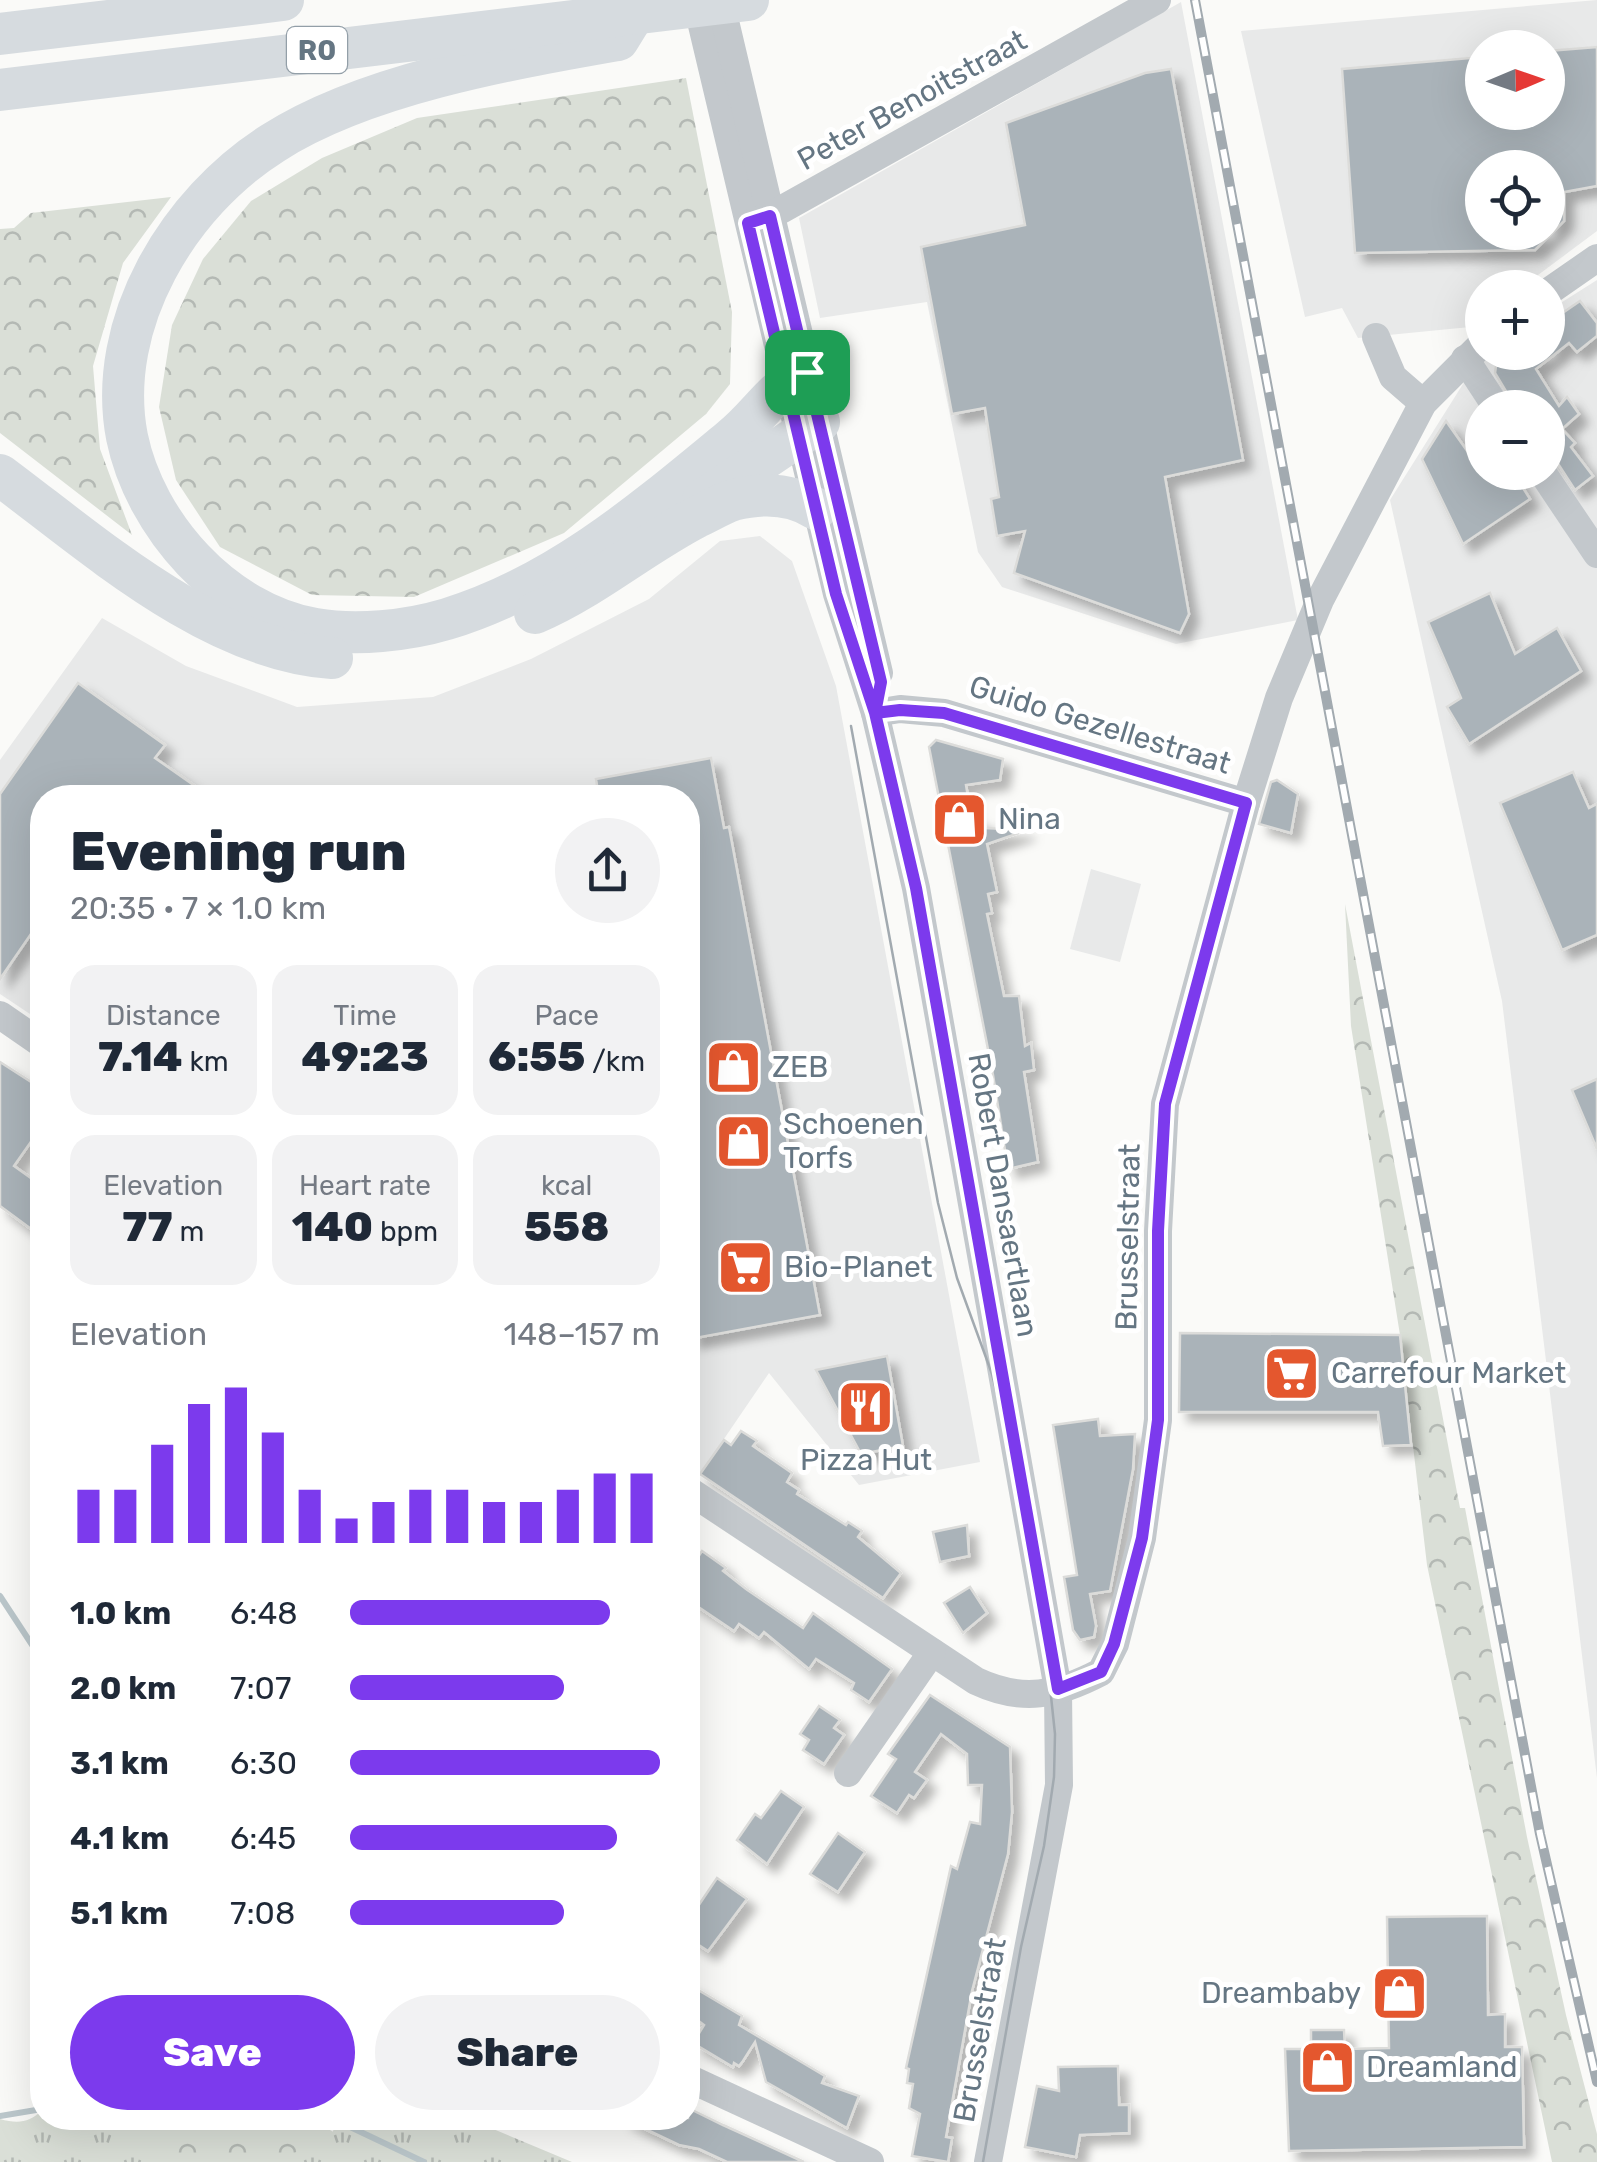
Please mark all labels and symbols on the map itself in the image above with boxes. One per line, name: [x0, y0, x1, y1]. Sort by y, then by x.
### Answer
street label: Peter Benoitstraat: [791, 22, 1033, 178]
road number: R0: [287, 27, 347, 73]
north arrow: [1465, 30, 1565, 130]
pin: [765, 330, 850, 415]
street label: Guido Gezellestraat: [965, 668, 1235, 782]
shop icon: Nina: [929, 789, 989, 849]
place label: Nina: [998, 801, 1061, 837]
shop icon: ZEB: [703, 1037, 763, 1097]
place label: ZEB: [772, 1049, 828, 1085]
street label: Robert Dansaertlaan: [960, 1050, 1046, 1340]
place label: Schoenen Torfs: [783, 1106, 924, 1176]
shop icon: Schoenen Torfs: [714, 1111, 774, 1171]
street label: Brusselstraat: [1108, 1143, 1148, 1331]
supermarket icon: Bio-Planet: [715, 1237, 775, 1297]
place label: Bio-Planet: [784, 1249, 933, 1285]
supermarket icon: Carrefour Market: [1262, 1343, 1322, 1403]
place label: Carrefour Market: [1331, 1355, 1567, 1391]
restaurant icon: Pizza Hut: [836, 1378, 896, 1438]
place label: Pizza Hut: [800, 1442, 932, 1478]
street label: Brusselstraat: [946, 1935, 1014, 2125]
shop icon: Dreambaby: [1370, 1963, 1430, 2023]
place label: Dreambaby: [1201, 1975, 1361, 2011]
shop icon: Dreamland: [1297, 2037, 1357, 2097]
place label: Dreamland: [1366, 2049, 1518, 2085]

